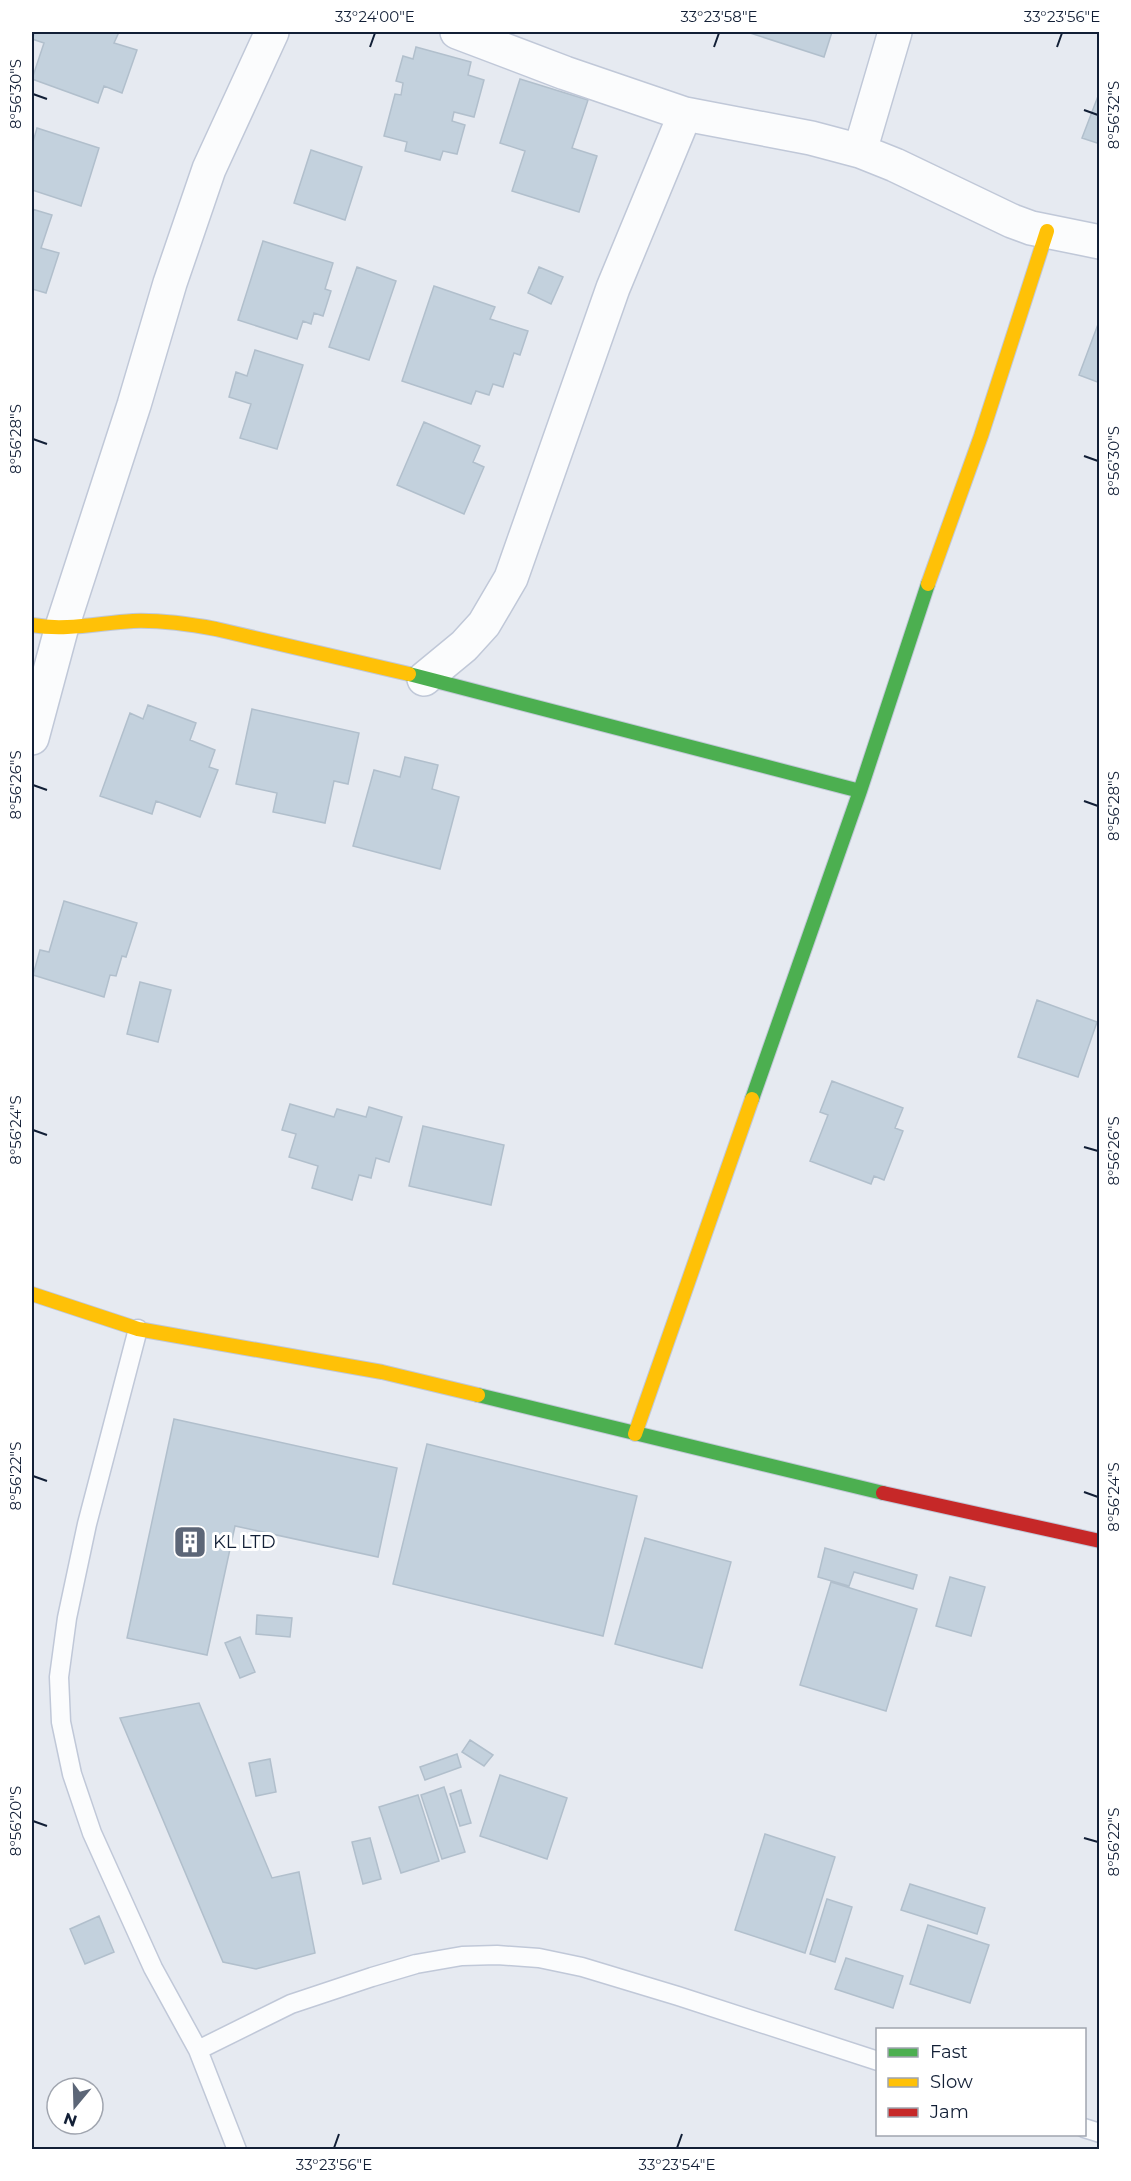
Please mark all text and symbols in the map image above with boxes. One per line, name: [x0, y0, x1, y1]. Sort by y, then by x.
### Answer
text: 33°24'00"E: [335, 7, 415, 26]
text: 33°23'58"E: [680, 7, 758, 26]
text: 33°23'56"E: [1024, 7, 1100, 26]
text: 8°56'30"S: [6, 59, 25, 129]
text: 8°56'32"S: [1104, 81, 1123, 149]
text: 8°56'28"S: [6, 404, 25, 474]
text: 8°56'30"S: [1104, 426, 1123, 496]
text: 8°56'26"S: [6, 750, 25, 820]
text: 8°56'28"S: [1104, 771, 1123, 841]
text: 8°56'24"S: [6, 1095, 25, 1165]
text: 8°56'26"S: [1104, 1116, 1123, 1186]
text: 8°56'22"S: [6, 1442, 25, 1510]
text: 8°56'24"S: [1104, 1462, 1123, 1532]
building icon: KL LTD: [172, 1524, 208, 1560]
place label: KL LTD: [213, 1531, 276, 1553]
text: 8°56'20"S: [6, 1786, 25, 1856]
text: 8°56'22"S: [1104, 1808, 1123, 1876]
legend: [876, 2028, 1086, 2136]
text: Fast: [930, 2041, 968, 2063]
text: Slow: [930, 2071, 973, 2093]
north arrow: [45, 2076, 105, 2136]
text: Jam: [929, 2101, 969, 2123]
text: N: [61, 2109, 79, 2131]
text: 33°23'56"E: [296, 2155, 372, 2174]
text: 33°23'54"E: [639, 2155, 715, 2174]

